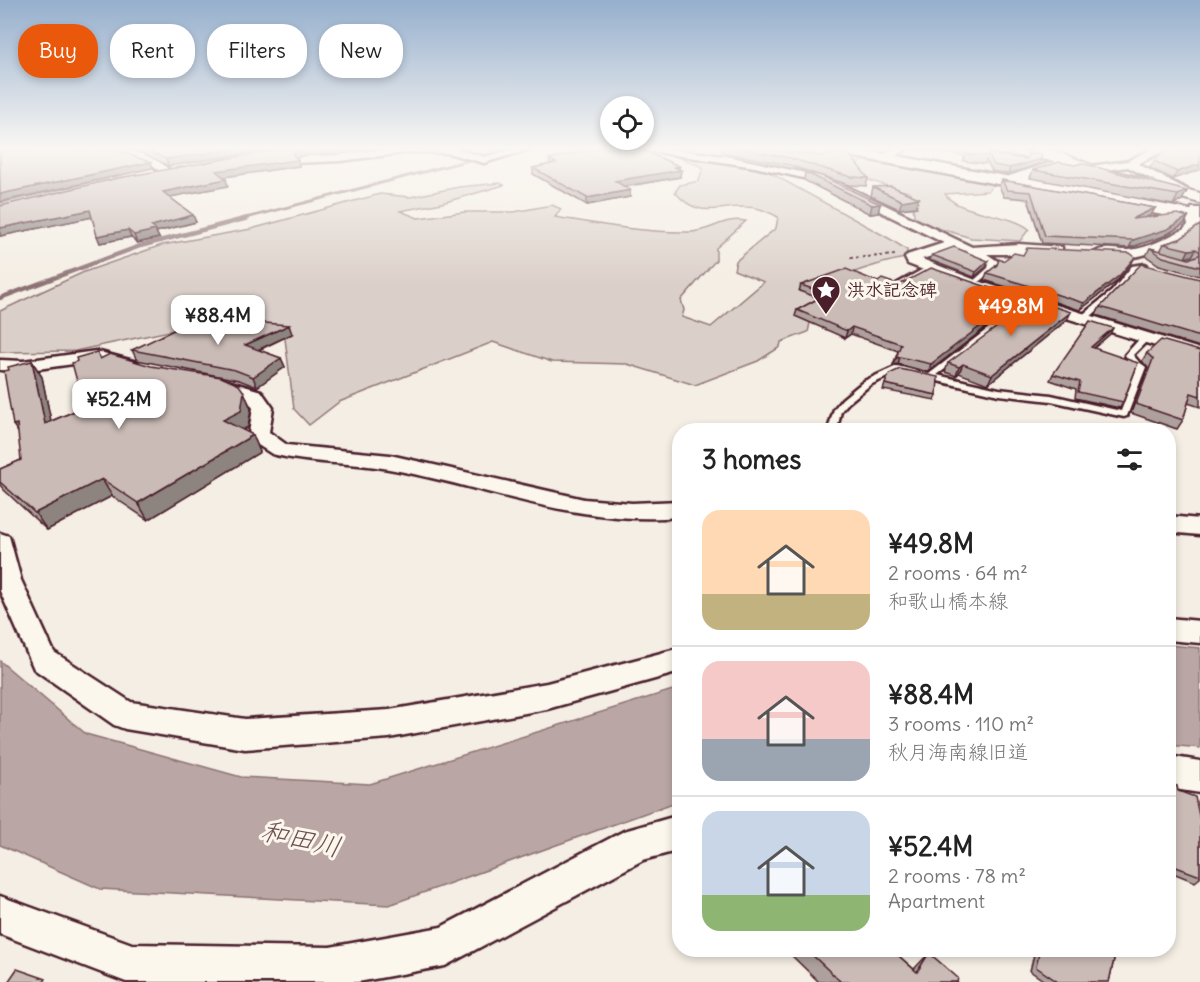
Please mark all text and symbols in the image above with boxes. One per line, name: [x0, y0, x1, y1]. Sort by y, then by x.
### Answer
chip: Buy: [18, 24, 98, 78]
chip: Rent: [110, 24, 195, 78]
chip: Filters: [207, 24, 307, 78]
chip: New: [319, 24, 403, 78]
map controls: [600, 96, 654, 150]
button: locate: [600, 96, 654, 150]
place icon: 洪水記念碑: [810, 274, 842, 316]
place label: 洪水記念碑: [847, 278, 937, 301]
pin: ¥49.8M: [962, 286, 1060, 337]
text: ¥49.8M: [978, 293, 1044, 318]
pin: ¥88.4M: [169, 295, 267, 346]
text: ¥88.4M: [185, 302, 251, 327]
pin: ¥52.4M: [70, 379, 168, 430]
text: ¥52.4M: [86, 386, 152, 411]
text: 3 homes: [702, 443, 801, 476]
icon: filters: [1113, 443, 1146, 476]
text: ¥49.8M: [888, 527, 974, 560]
icon: home: [750, 534, 822, 606]
text: 2 rooms · 64 m²: [888, 560, 1028, 585]
text: 和歌山橋本線: [888, 588, 1008, 613]
text: ¥88.4M: [888, 678, 974, 711]
icon: home: [750, 685, 822, 757]
text: 3 rooms · 110 m²: [888, 711, 1034, 736]
text: 秋月海南線旧道: [888, 739, 1028, 764]
water label: 和田川: [258, 812, 345, 864]
text: ¥52.4M: [888, 830, 973, 863]
icon: home: [750, 835, 822, 907]
text: 2 rooms · 78 m²: [888, 863, 1026, 888]
text: Apartment: [888, 888, 985, 913]

